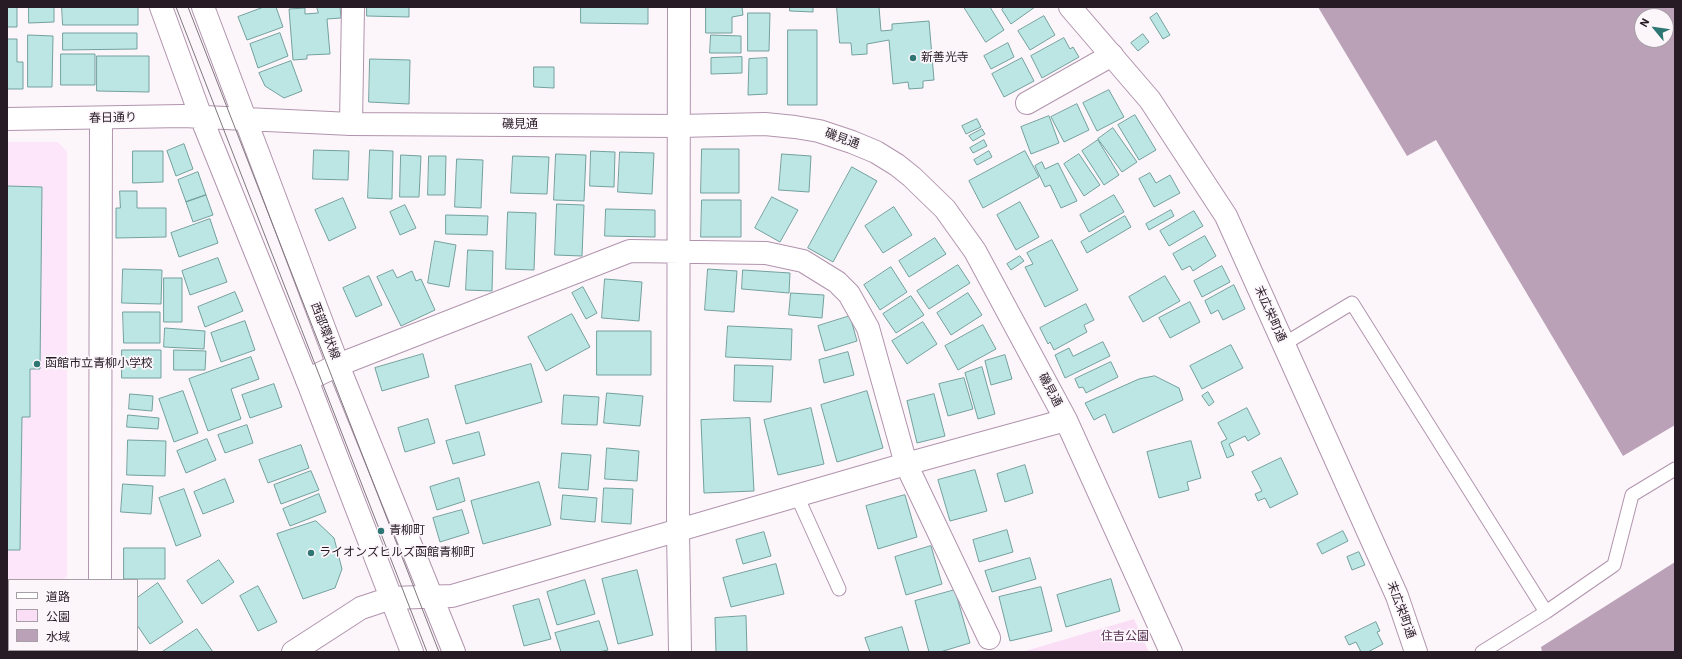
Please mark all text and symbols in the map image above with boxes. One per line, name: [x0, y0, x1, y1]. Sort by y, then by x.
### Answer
north arrow: [1634, 8, 1674, 48]
text: N: [1636, 16, 1652, 30]
place label: 新善光寺: [921, 51, 969, 65]
marker: 新善光寺: [908, 53, 918, 63]
street label: 春日通り: [89, 110, 137, 126]
street label: 磯見通: [502, 118, 538, 132]
street label: 磯見通: [823, 126, 861, 152]
street label: 末広栄町通: [1251, 284, 1289, 344]
street label: 西部環状線: [308, 300, 342, 362]
place label: 函館市立青柳小学校: [45, 357, 153, 371]
marker: 函館市立青柳小学校: [32, 359, 42, 369]
street label: 磯見通: [1035, 371, 1065, 409]
place label: 青柳町: [389, 524, 425, 538]
marker: 青柳町: [376, 526, 386, 536]
place label: ライオンズヒルズ函館青柳町: [319, 546, 475, 560]
marker: ライオンズヒルズ函館青柳町: [306, 548, 316, 558]
legend: [8, 579, 138, 651]
street label: 末広栄町通: [1384, 579, 1418, 641]
text: 道路: [46, 589, 70, 604]
text: 公園: [46, 609, 70, 624]
text: 水域: [46, 629, 70, 644]
park label: 住吉公園: [1101, 630, 1149, 644]

